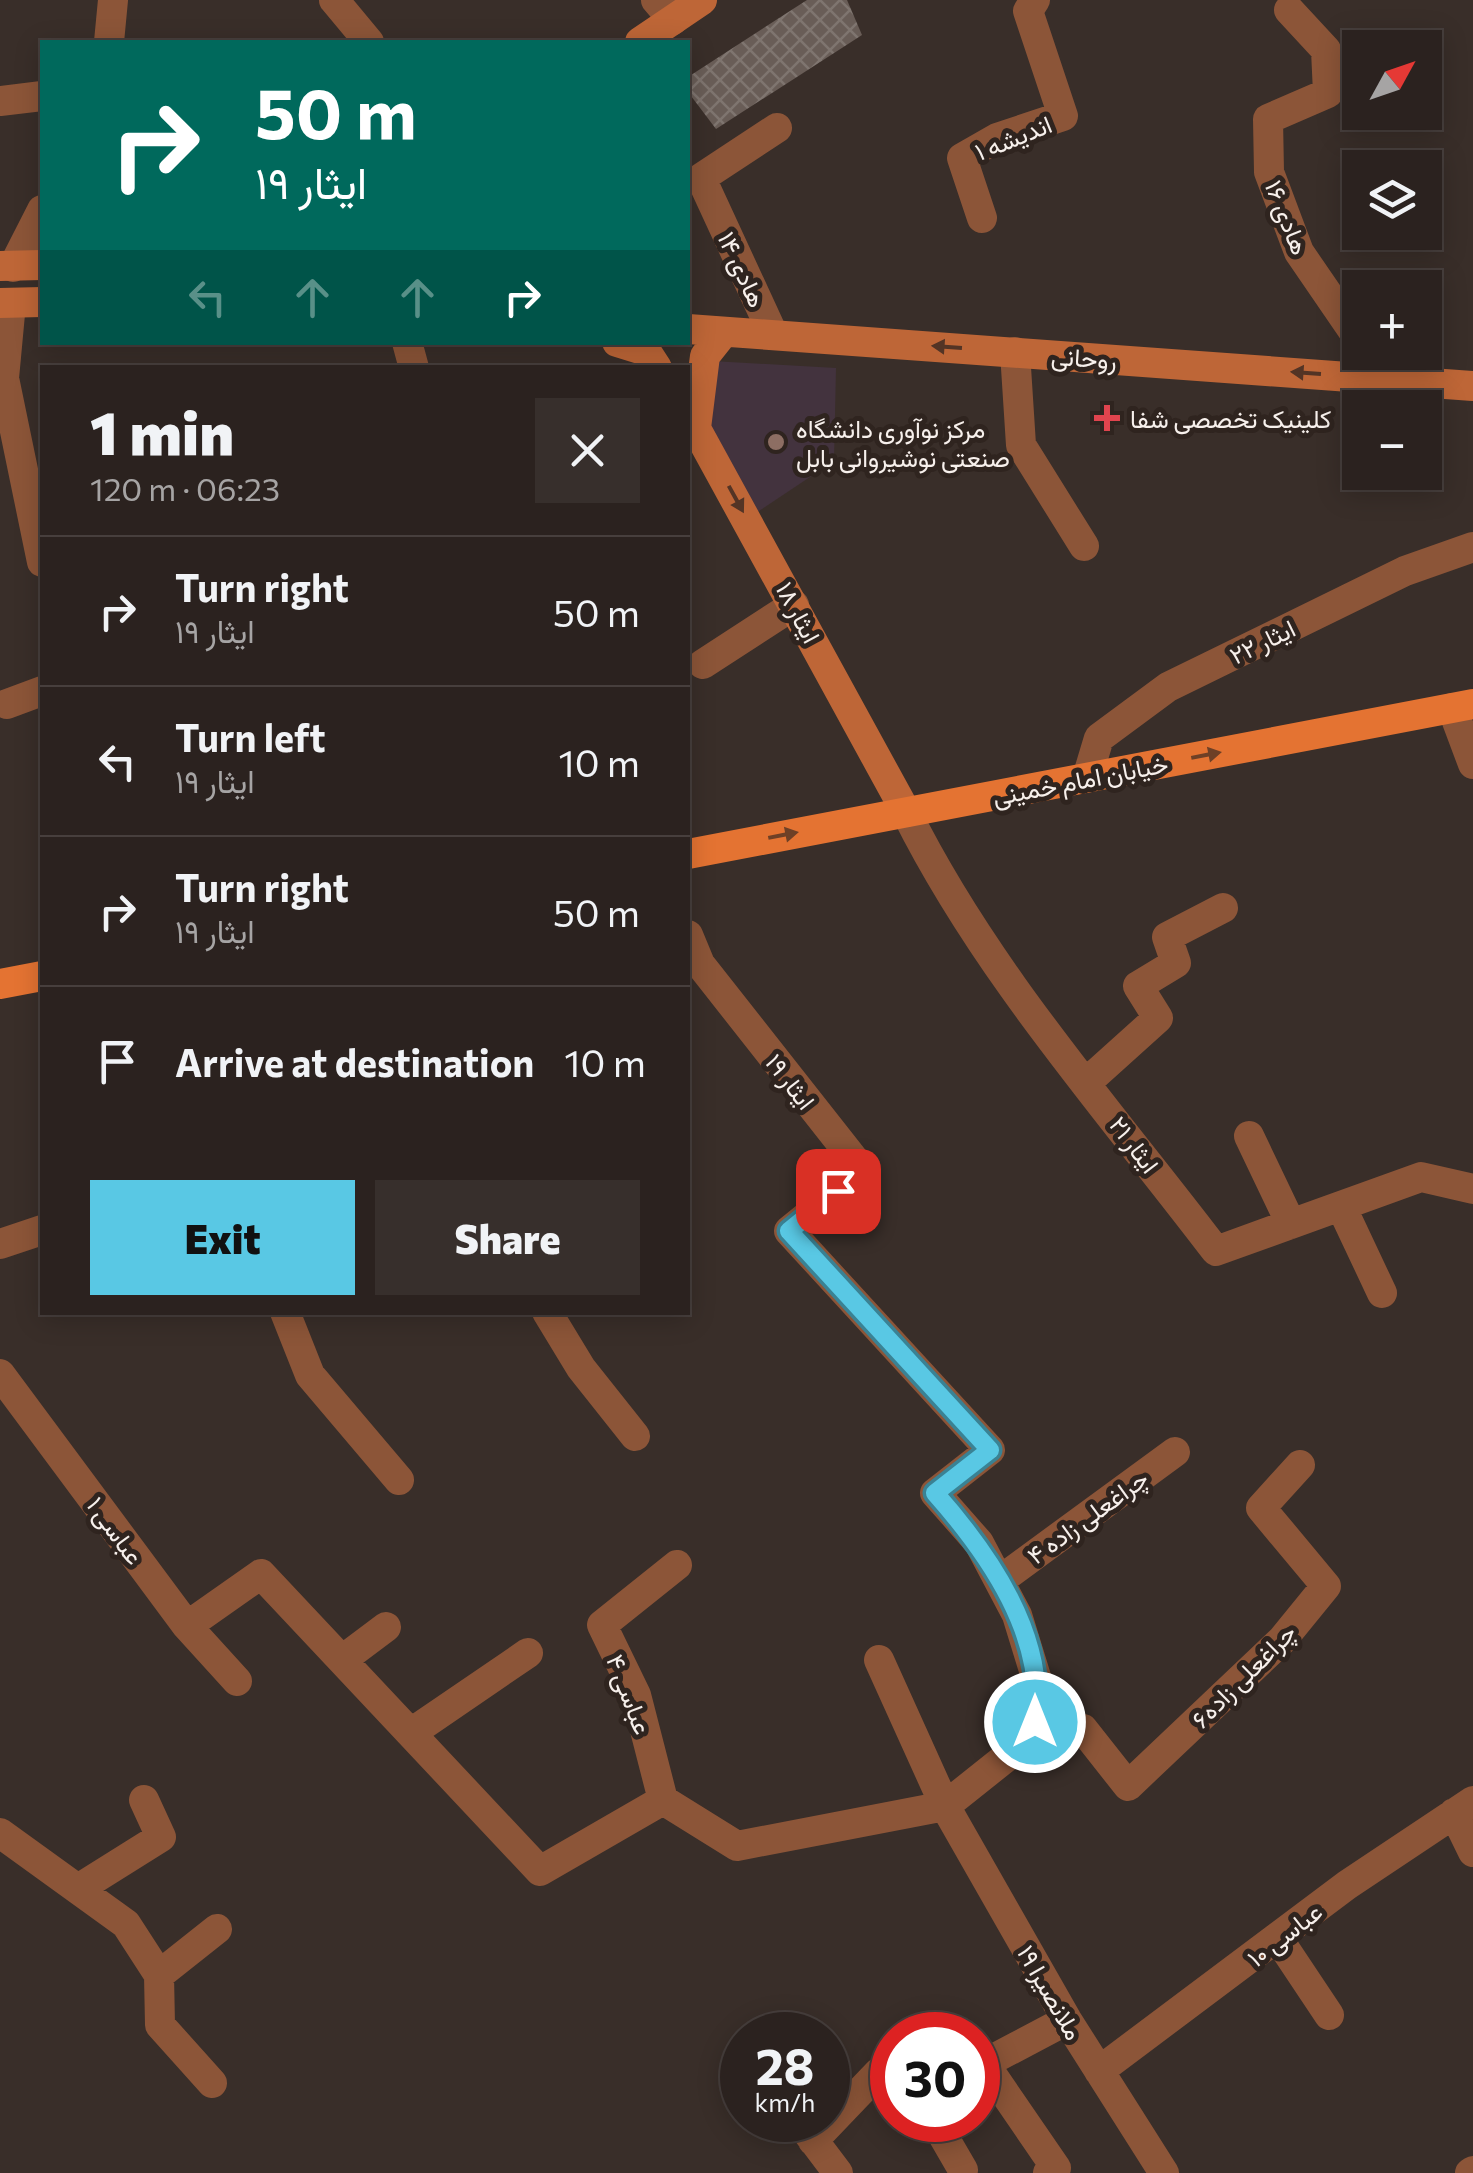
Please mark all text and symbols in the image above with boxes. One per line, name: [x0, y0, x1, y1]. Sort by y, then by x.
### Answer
north arrow: [1342, 30, 1442, 130]
map controls: [1342, 30, 1442, 490]
text: 50 m: [255, 68, 417, 153]
icon: right: [90, 80, 220, 210]
street label: اندیشه ۱: [970, 108, 1056, 167]
button: layers: [1342, 150, 1442, 250]
text: ایثار ١٩: [255, 153, 367, 208]
street label: هادی ۱۶: [1258, 175, 1316, 259]
street label: هادی ۱۴: [711, 226, 773, 312]
icon: left: [180, 270, 235, 325]
icon: ahead: [285, 270, 340, 325]
icon: ahead: [390, 270, 445, 325]
icon: right: [495, 270, 550, 325]
button: +: [1342, 270, 1442, 370]
one-way arrow: [931, 338, 962, 354]
street label: روحانی: [1050, 340, 1118, 376]
one-way arrow: [1290, 365, 1321, 381]
button: −: [1342, 390, 1442, 490]
text: 1 min: [90, 394, 234, 467]
button: close: [535, 398, 640, 503]
place label: کلینیک تخصصی شفا: [1130, 403, 1331, 435]
marker: کلینیک تخصصی شفا: [1094, 405, 1120, 431]
place label: مرکز نوآوری دانشگاه صنعتی نوشیروانی بابل: [796, 413, 1010, 474]
marker: مرکز نوآوری دانشگاه صنعتی نوشیروانی بابل: [765, 431, 787, 453]
text: 120 m · 06:23: [90, 468, 280, 508]
one-way arrow: [726, 485, 744, 513]
text: Turn right: [175, 563, 349, 610]
street label: ایثار ۱۸: [769, 576, 827, 649]
icon: right: [90, 584, 145, 639]
text: 50 m: [553, 588, 640, 635]
text: ایثار ١٩: [175, 610, 255, 650]
street label: ایثار ۲۲: [1224, 612, 1301, 671]
text: Turn left: [175, 713, 326, 760]
icon: left: [90, 734, 145, 789]
text: 10 m: [559, 738, 640, 785]
street label: خیابان امام خمینی: [990, 747, 1171, 814]
one-way arrow: [1191, 747, 1222, 762]
text: ایثار ١٩: [175, 760, 255, 800]
one-way arrow: [768, 827, 799, 842]
text: Turn right: [175, 863, 349, 910]
icon: right: [90, 884, 145, 939]
text: 50 m: [553, 888, 640, 935]
text: ایثار ١٩: [175, 910, 255, 950]
icon: arrive: [90, 1034, 145, 1089]
text: Arrive at destination: [175, 1038, 534, 1085]
text: 10 m: [564, 1038, 646, 1085]
street label: ایثار ١٩: [758, 1047, 822, 1116]
street label: ایثار ۲۱: [1102, 1110, 1166, 1180]
pin: [796, 1149, 881, 1234]
icon: arrive: [811, 1164, 866, 1219]
button: Exit: [90, 1180, 355, 1295]
button: Share: [375, 1180, 640, 1295]
street label: چراغعلی زاده ۴: [1021, 1462, 1155, 1572]
street label: عباسی ۱: [80, 1490, 151, 1571]
street label: چراغعلی زاده۶: [1185, 1617, 1304, 1736]
street label: عباسی ۴: [599, 1650, 659, 1739]
position arrow: [983, 1670, 1087, 1774]
street label: عباسی ۱۰: [1241, 1895, 1329, 1974]
street label: ملانصیرا ۱۹: [1010, 1939, 1090, 2046]
speed limit sign: 30: [870, 2012, 1000, 2142]
text: 28: [755, 2034, 815, 2095]
text: km/h: [755, 2087, 815, 2117]

